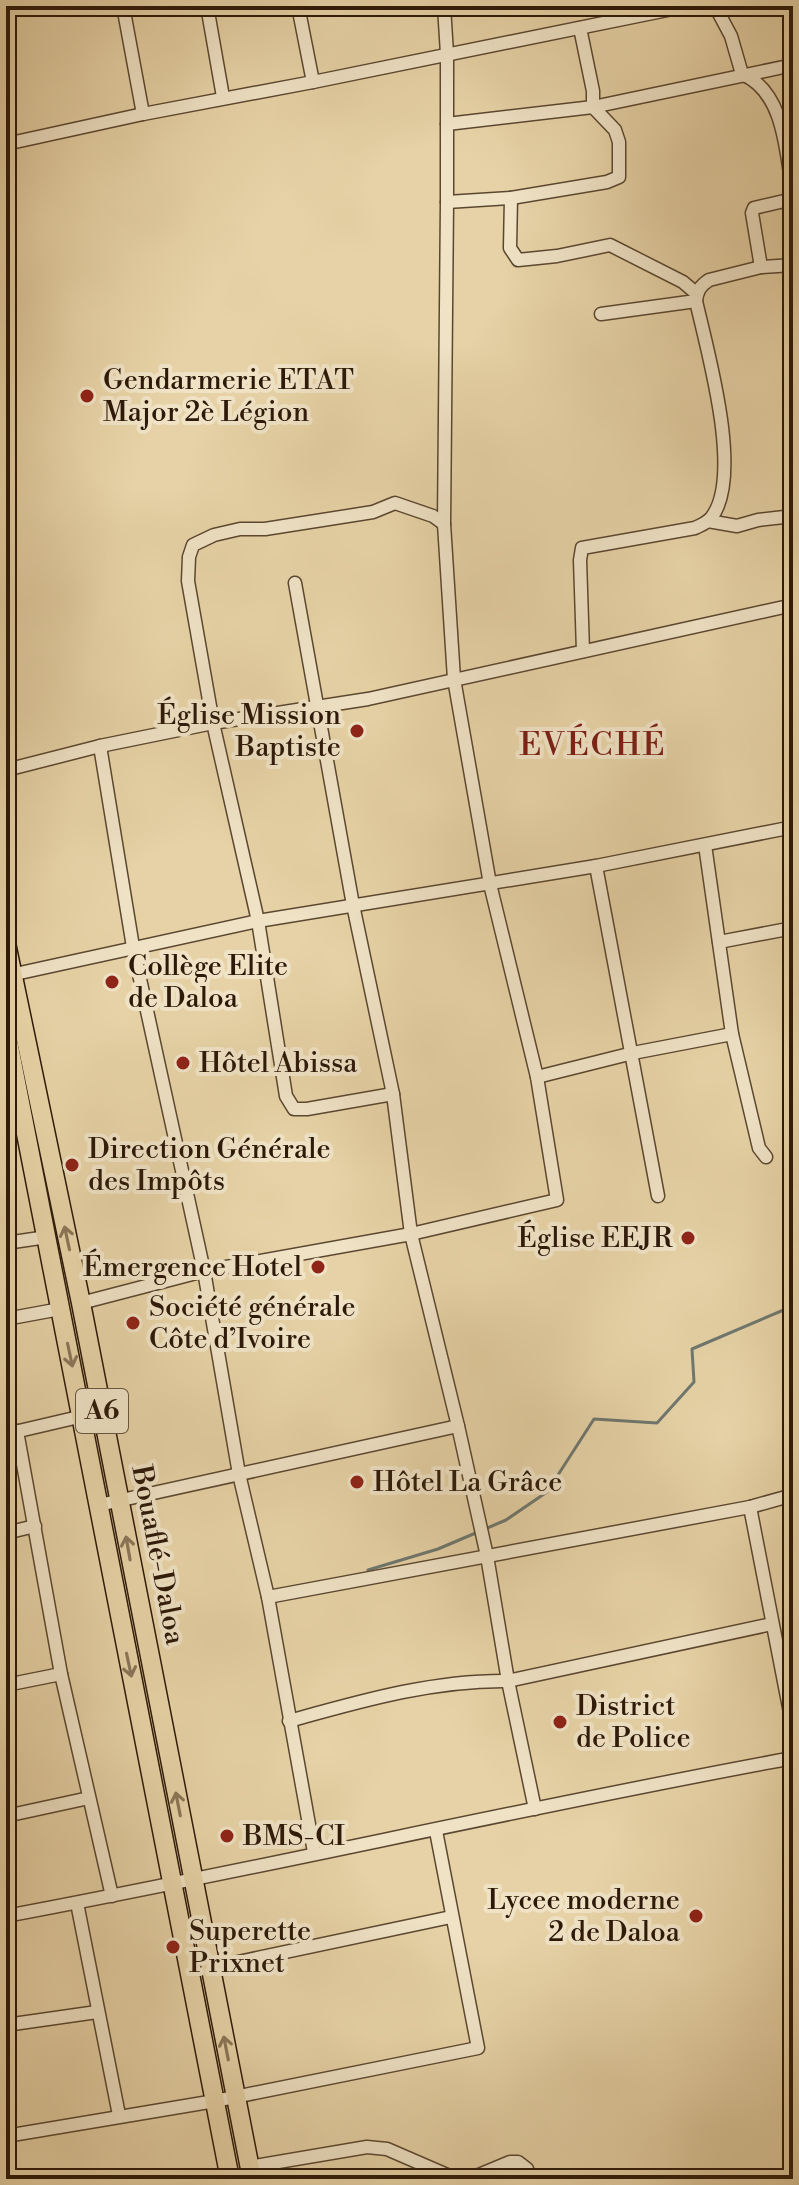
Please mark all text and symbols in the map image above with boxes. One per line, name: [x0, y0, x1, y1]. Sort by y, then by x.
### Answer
place label: Gendarmerie ETAT Major 2è Légion: [103, 363, 354, 430]
marker: Gendarmerie ETAT Major 2è Légion: [78, 387, 96, 405]
place label: Église Mission Baptiste: [157, 696, 341, 765]
marker: Église Mission Baptiste: [348, 722, 366, 740]
district label: EVÉCHÉ: [519, 723, 667, 765]
place label: Collège Elite de Daloa: [128, 949, 288, 1016]
marker: Collège Elite de Daloa: [103, 973, 121, 991]
place label: Hôtel Abissa: [199, 1046, 358, 1081]
marker: Hôtel Abissa: [174, 1054, 192, 1072]
place label: Direction Générale des Impôts: [88, 1132, 331, 1199]
marker: Direction Générale des Impôts: [63, 1156, 81, 1174]
place label: Église EEJR: [518, 1219, 673, 1256]
one-way arrow: [59, 1226, 74, 1252]
marker: Église EEJR: [679, 1229, 697, 1247]
place label: Émergence Hotel: [83, 1248, 302, 1285]
marker: Émergence Hotel: [309, 1258, 327, 1276]
place label: Société générale Côte d’Ivoire: [149, 1290, 356, 1357]
marker: Société générale Côte d’Ivoire: [124, 1314, 142, 1332]
one-way arrow: [63, 1342, 78, 1367]
road number: A6: [76, 1389, 128, 1433]
street label: Bouaflé-Daloa: [123, 1461, 193, 1648]
place label: Hôtel La Grâce: [373, 1465, 562, 1500]
marker: Hôtel La Grâce: [348, 1473, 366, 1491]
one-way arrow: [120, 1536, 135, 1562]
one-way arrow: [122, 1652, 137, 1678]
place label: District de Police: [576, 1689, 691, 1756]
marker: District de Police: [551, 1713, 569, 1731]
one-way arrow: [170, 1791, 185, 1817]
place label: BMS-CI: [242, 1819, 345, 1854]
marker: BMS-CI: [218, 1827, 236, 1845]
place label: Lycee moderne 2 de Daloa: [487, 1883, 681, 1950]
marker: Lycee moderne 2 de Daloa: [687, 1907, 705, 1925]
place label: Superette Prixnet: [189, 1914, 311, 1981]
marker: Superette Prixnet: [164, 1938, 182, 1956]
one-way arrow: [217, 2035, 232, 2061]

